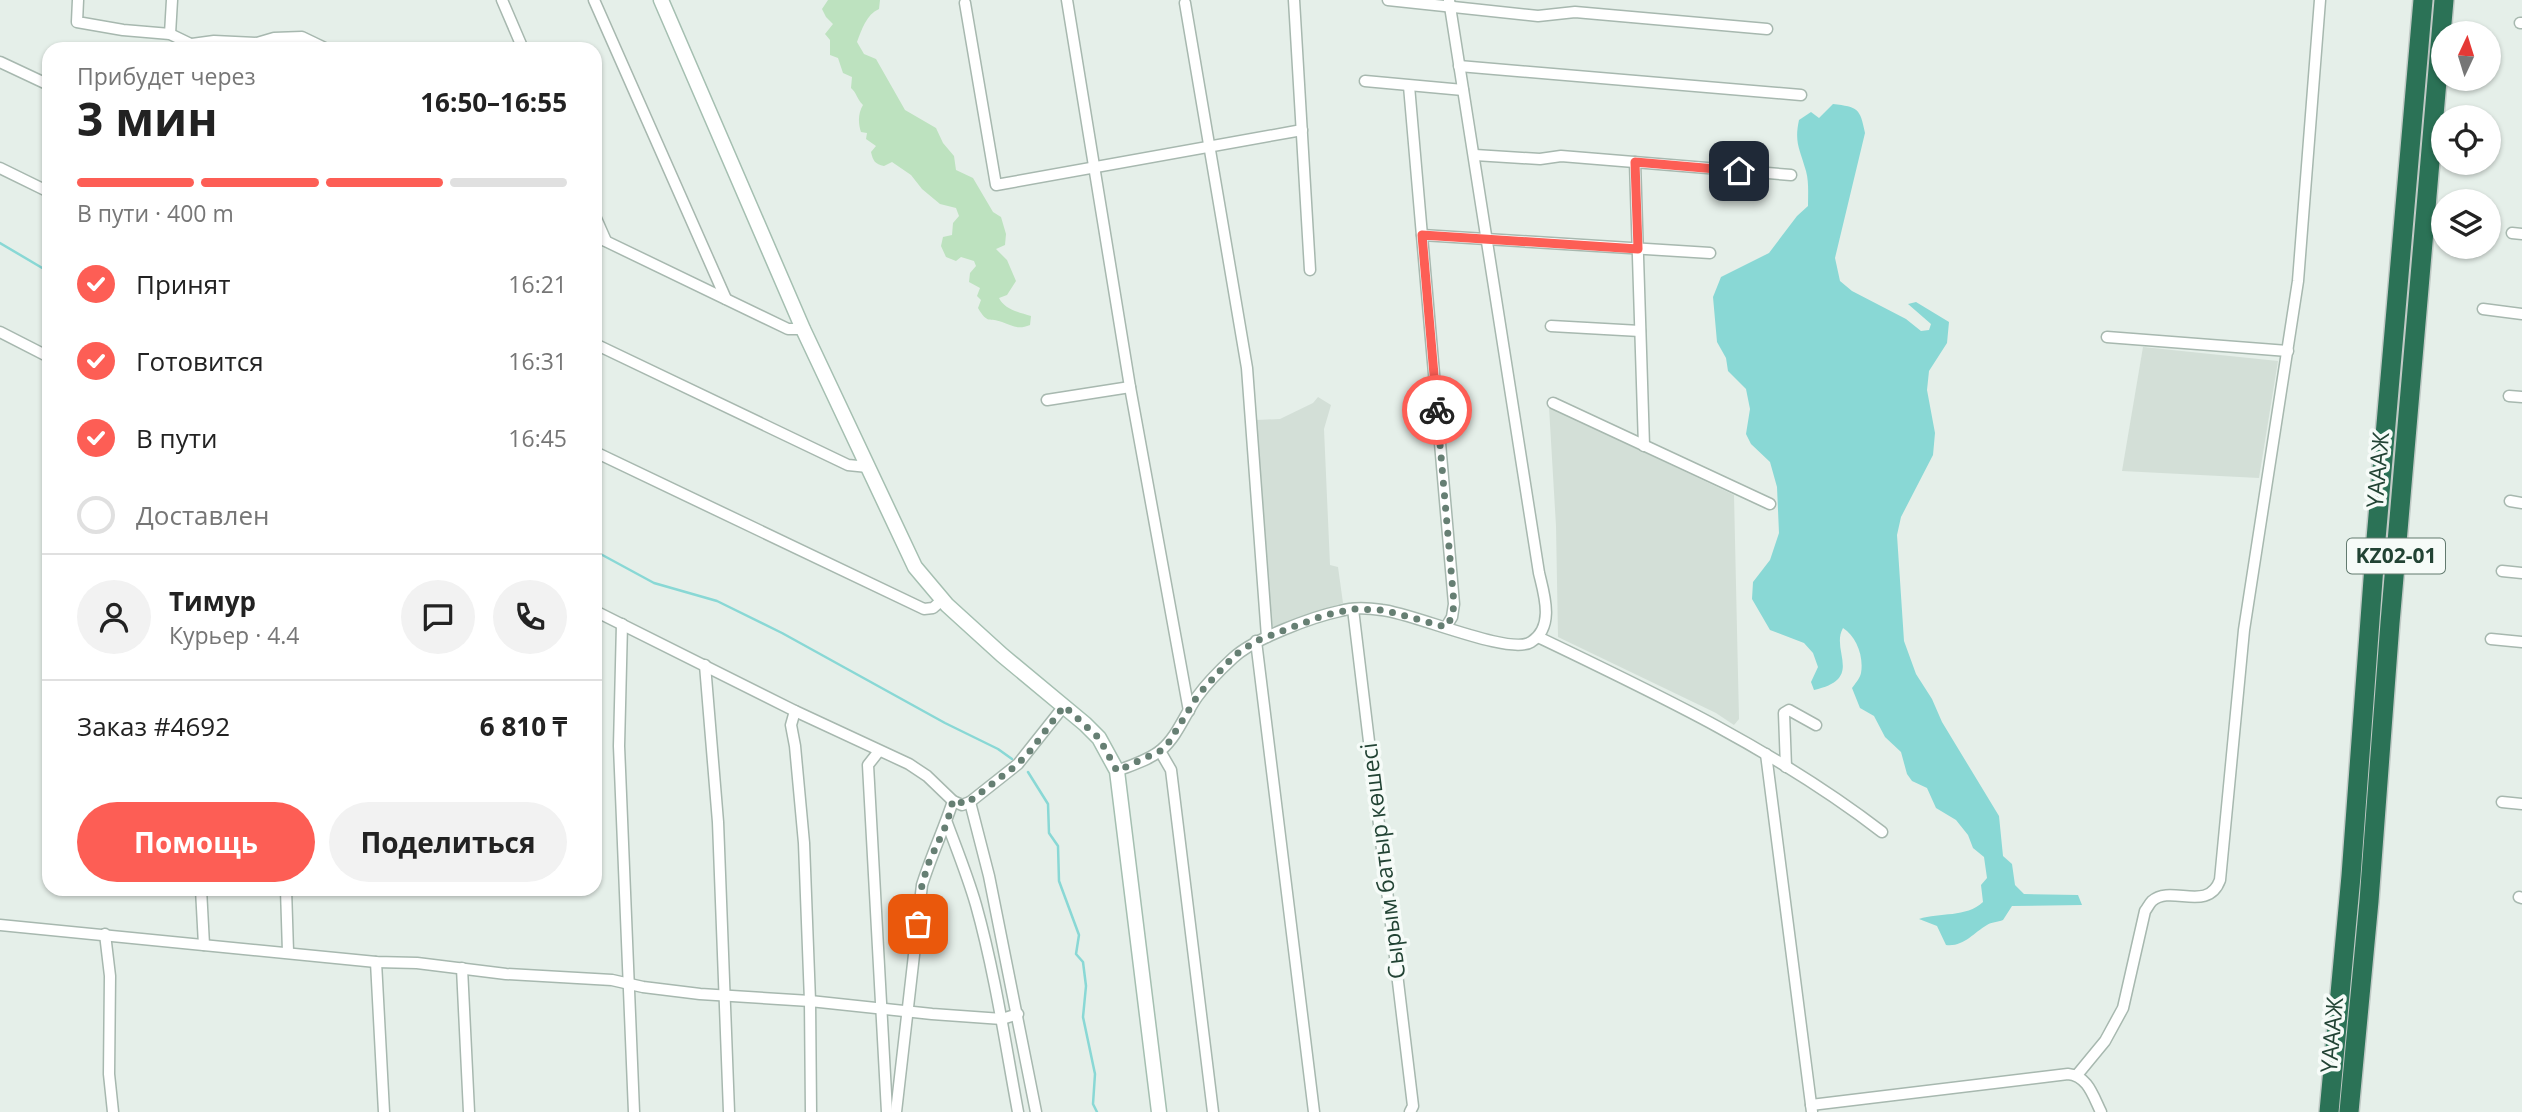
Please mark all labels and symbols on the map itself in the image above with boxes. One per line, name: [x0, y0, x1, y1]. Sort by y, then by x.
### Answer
north arrow: [2431, 21, 2501, 91]
pin: [1709, 141, 1769, 201]
courier: [1402, 375, 1472, 445]
street label: ҮАААЖ: [2358, 430, 2396, 509]
road number: KZ02-01: [2347, 538, 2445, 574]
street label: Сырым батыр көшесі: [1352, 741, 1412, 981]
pin: [888, 894, 948, 954]
street label: ҮАААЖ: [2312, 995, 2350, 1074]

